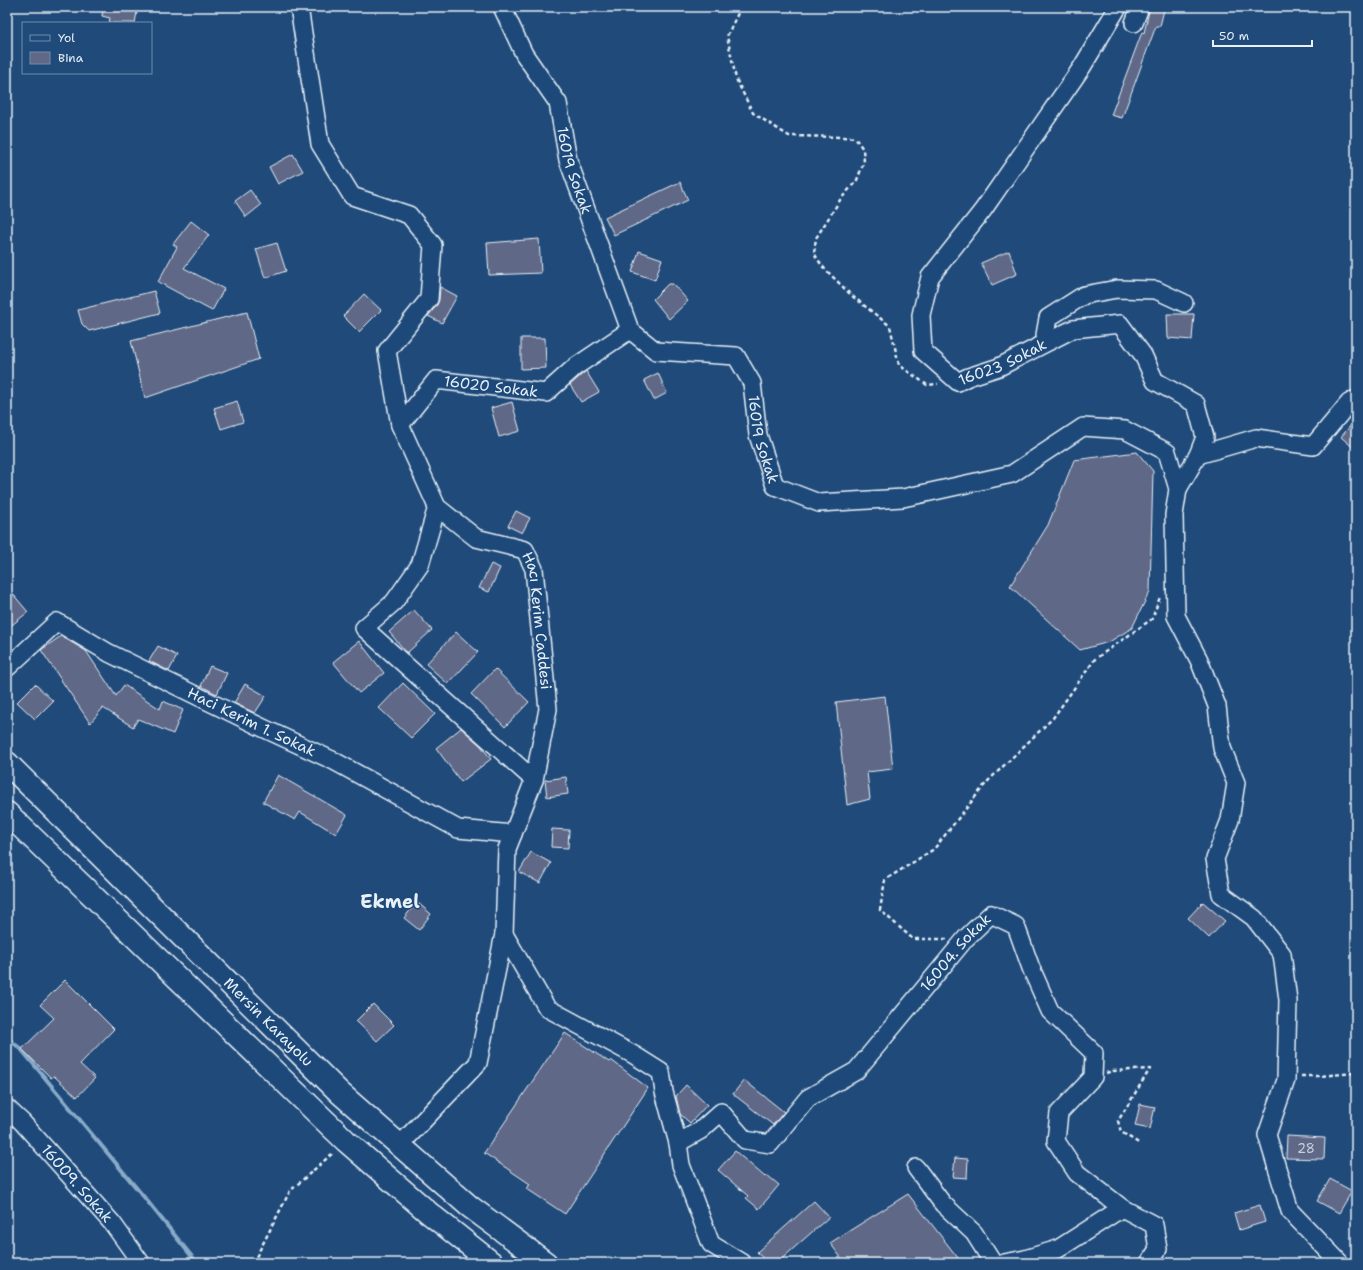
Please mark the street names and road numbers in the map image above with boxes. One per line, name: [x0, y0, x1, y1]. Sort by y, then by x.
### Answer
street label: 16019 Sokak: [552, 125, 597, 217]
street label: 16023 Sokak: [955, 334, 1050, 390]
street label: 16020 Sokak: [443, 371, 539, 402]
street label: 16019 Sokak: [743, 394, 783, 486]
street label: Hacı Kerim Caddesi: [517, 548, 556, 691]
street label: Haci Kerim 1. Sokak: [184, 683, 319, 761]
street label: 16004. Sokak: [916, 909, 995, 996]
street label: Mersin Karayolu: [219, 973, 318, 1071]
street label: 16009. Sokak: [37, 1140, 117, 1227]

